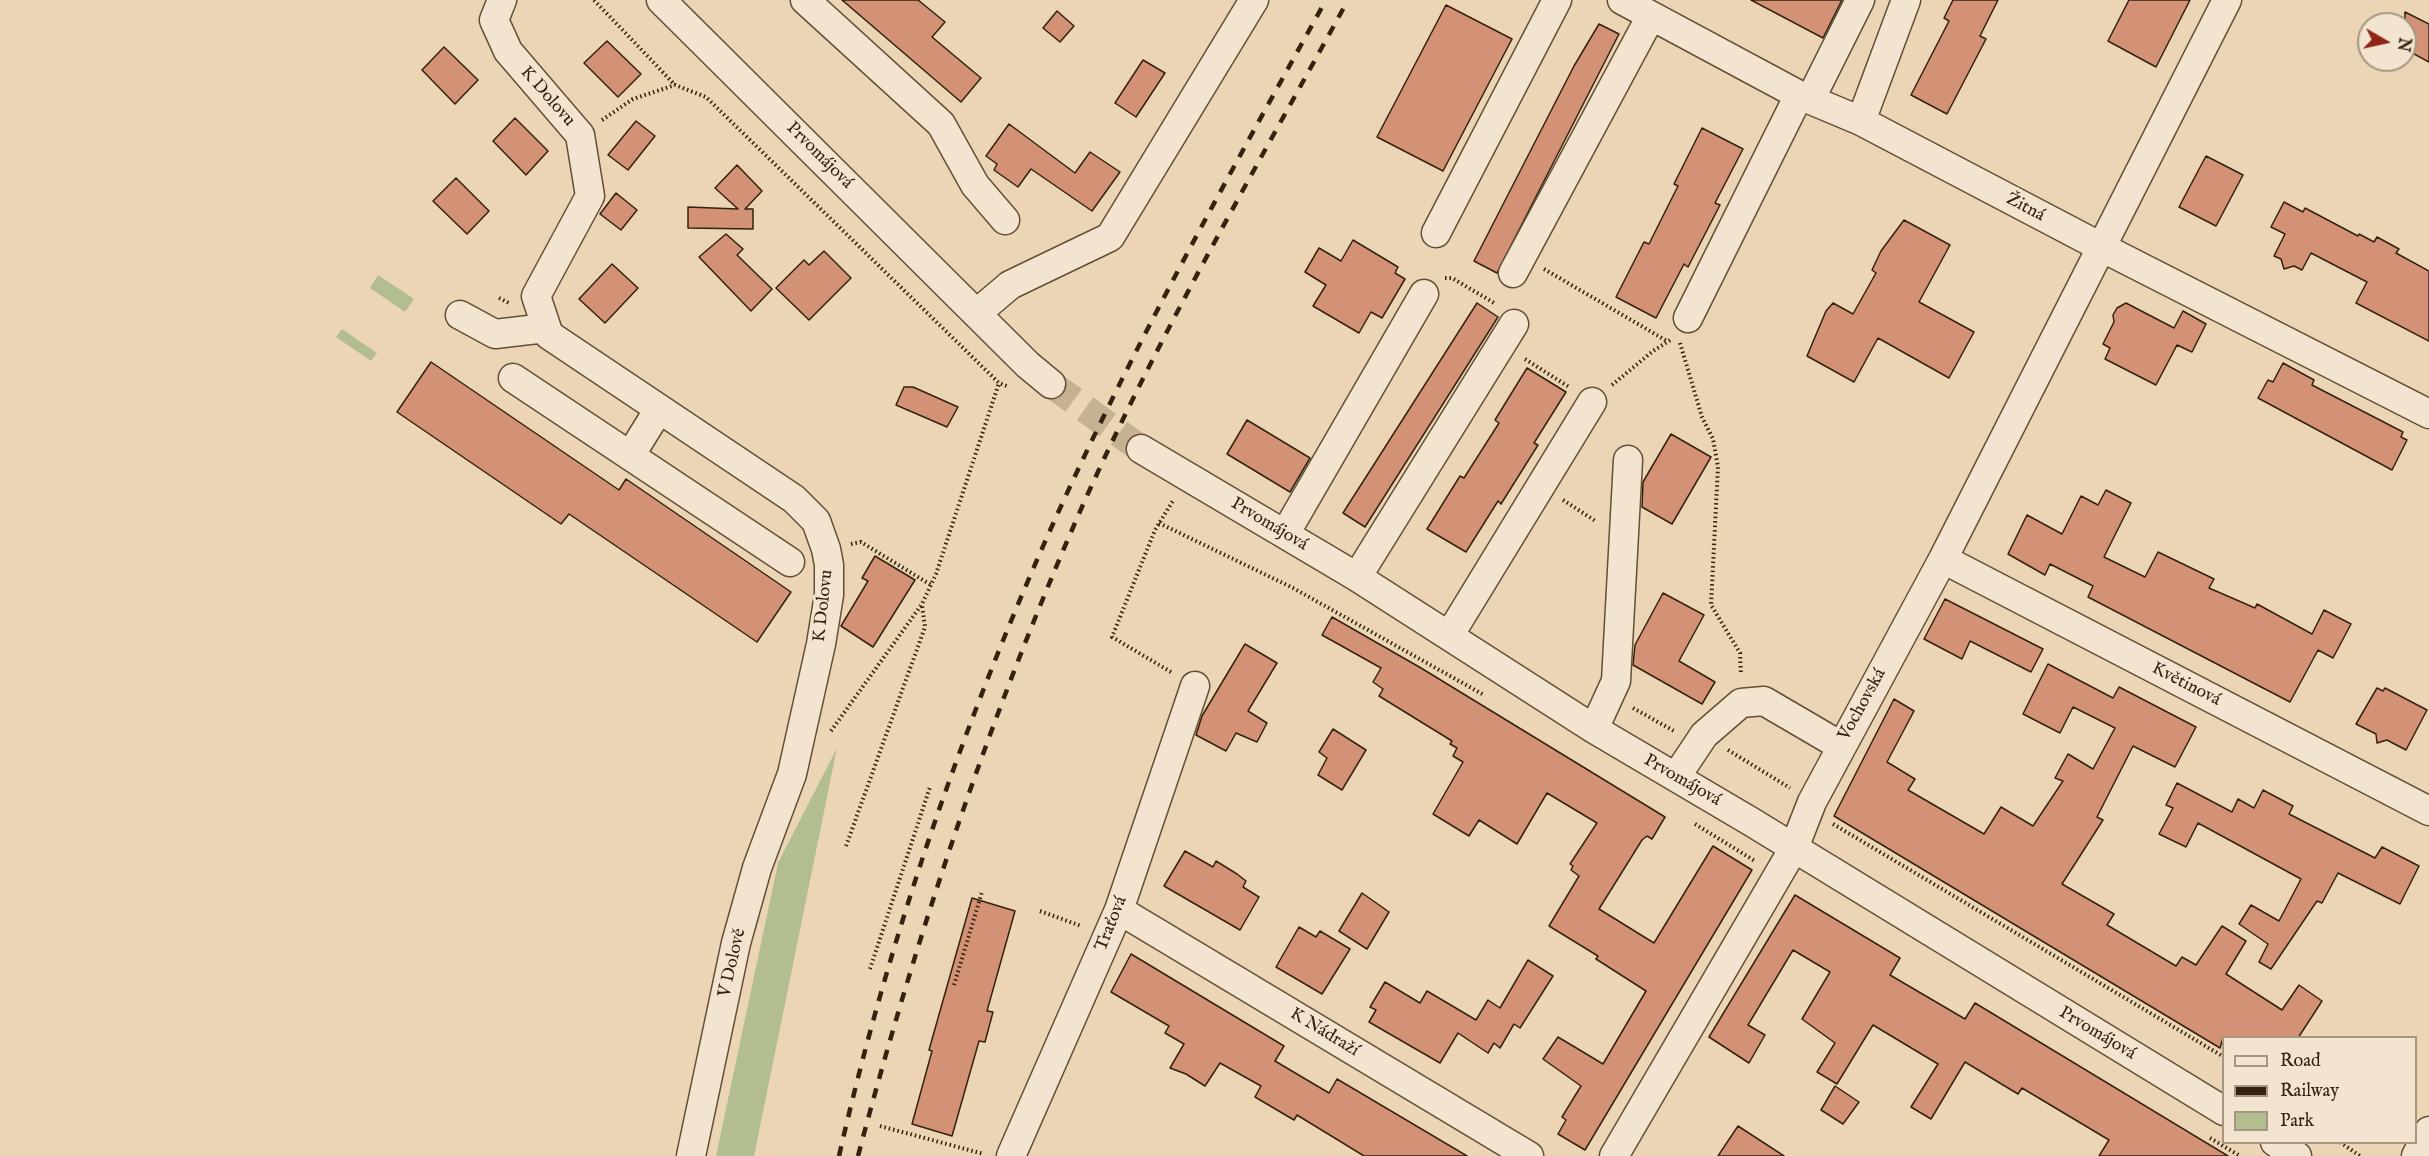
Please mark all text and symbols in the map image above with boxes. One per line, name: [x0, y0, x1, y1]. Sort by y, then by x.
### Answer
north arrow: [2357, 12, 2417, 72]
text: N: [2392, 36, 2414, 53]
street label: K Dolovu: [515, 62, 579, 132]
street label: Prvomájová: [781, 118, 857, 194]
street label: Žitná: [2002, 189, 2048, 227]
street label: Prvomájová: [1227, 494, 1311, 556]
street label: K Dolovu: [809, 569, 839, 643]
street label: Květinová: [2148, 658, 2224, 712]
street label: Vochovská: [1834, 665, 1892, 745]
street label: Prvomájová: [1639, 750, 1725, 812]
street label: Traťová: [1091, 893, 1133, 955]
street label: V Dolově: [715, 926, 751, 1000]
street label: Prvomájová: [2055, 1003, 2139, 1065]
street label: K Nádraží: [1285, 1004, 1363, 1062]
legend: [2222, 1036, 2417, 1144]
text: Road: [2280, 1050, 2321, 1073]
text: Railway: [2280, 1080, 2339, 1103]
text: Park: [2280, 1110, 2314, 1133]

